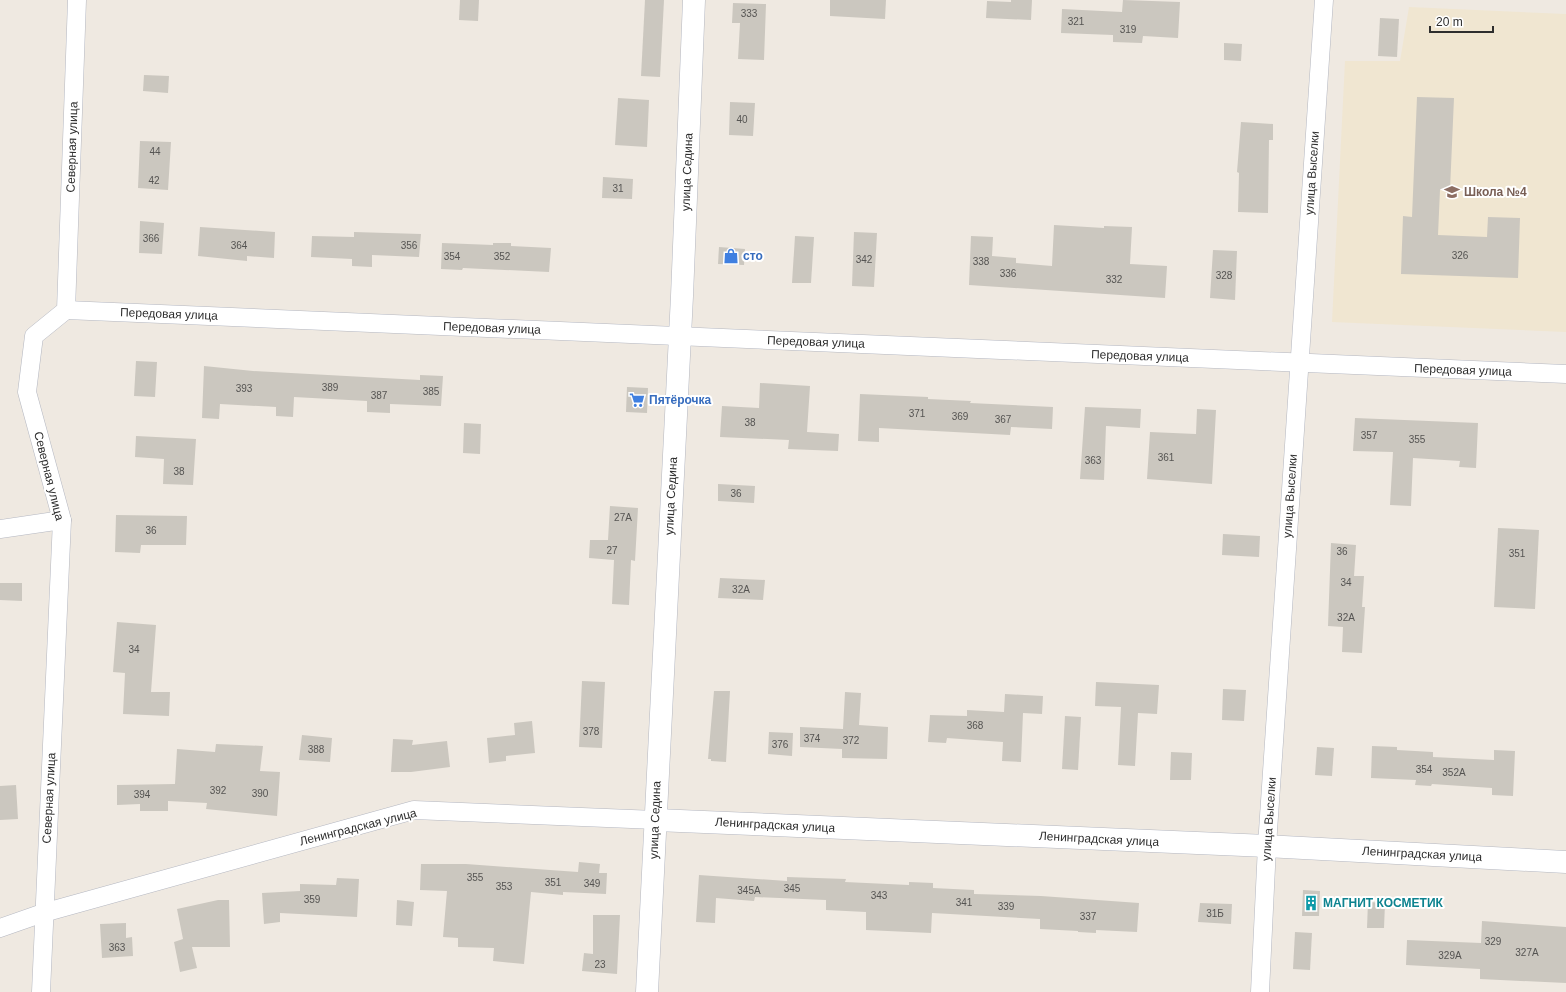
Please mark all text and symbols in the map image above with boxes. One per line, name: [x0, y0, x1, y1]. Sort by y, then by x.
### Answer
house number: 333: [741, 8, 758, 19]
scale bar: [1430, 8, 1493, 34]
text: 20 m: [1436, 15, 1463, 29]
house number: 321: [1068, 16, 1085, 27]
house number: 319: [1120, 24, 1137, 35]
street label: Северная улица: [63, 101, 81, 193]
house number: 40: [736, 114, 748, 125]
street label: улица Выселки: [1302, 131, 1322, 215]
street label: улица Седина: [679, 132, 695, 211]
house number: 44: [149, 146, 161, 157]
house number: 42: [148, 175, 160, 186]
house number: 31: [612, 183, 624, 194]
school or university icon: Школа №4: [1443, 183, 1461, 201]
place label: Школа №4: [1464, 185, 1527, 199]
house number: 366: [143, 233, 160, 244]
house number: 364: [231, 240, 248, 251]
house number: 356: [401, 240, 418, 251]
shop icon: сто: [722, 247, 740, 265]
place label: сто: [743, 249, 763, 263]
house number: 326: [1452, 250, 1469, 261]
house number: 354: [444, 251, 461, 262]
house number: 352: [494, 251, 511, 262]
house number: 342: [856, 254, 873, 265]
house number: 338: [973, 256, 990, 267]
house number: 336: [1000, 268, 1017, 279]
house number: 328: [1216, 270, 1233, 281]
house number: 332: [1106, 274, 1123, 285]
street label: Передовая улица: [120, 305, 218, 323]
street label: Передовая улица: [443, 319, 541, 337]
street label: Передовая улица: [767, 333, 865, 351]
street label: Передовая улица: [1091, 347, 1189, 365]
street label: Передовая улица: [1414, 361, 1512, 379]
house number: 389: [322, 382, 339, 393]
house number: 393: [236, 383, 253, 394]
house number: 385: [423, 386, 440, 397]
house number: 387: [371, 390, 388, 401]
supermarket icon: Пятёрочка: [628, 391, 646, 409]
place label: Пятёрочка: [649, 393, 712, 407]
house number: 371: [909, 408, 926, 419]
house number: 369: [952, 411, 969, 422]
house number: 367: [995, 414, 1012, 425]
house number: 38: [744, 417, 756, 428]
street label: Северная улица: [31, 430, 67, 522]
house number: 357: [1361, 430, 1378, 441]
house number: 355: [1409, 434, 1426, 445]
house number: 361: [1158, 452, 1175, 463]
street label: улица Выселки: [1280, 454, 1300, 538]
house number: 363: [1085, 455, 1102, 466]
street label: улица Седина: [662, 456, 680, 536]
house number: 38: [173, 466, 185, 477]
house number: 36: [730, 488, 742, 499]
house number: 27А: [614, 512, 632, 523]
house number: 36: [145, 525, 157, 536]
house number: 27: [606, 545, 618, 556]
house number: 36: [1336, 546, 1348, 557]
house number: 351: [1509, 548, 1526, 559]
house number: 34: [1340, 577, 1352, 588]
house number: 32А: [732, 584, 750, 595]
house number: 32А: [1337, 612, 1355, 623]
house number: 34: [128, 644, 140, 655]
house number: 368: [967, 720, 984, 731]
house number: 378: [583, 726, 600, 737]
house number: 374: [804, 733, 821, 744]
house number: 372: [843, 735, 860, 746]
house number: 376: [772, 739, 789, 750]
house number: 388: [308, 744, 325, 755]
street label: Северная улица: [40, 752, 58, 844]
house number: 354: [1416, 764, 1433, 775]
house number: 352А: [1442, 767, 1466, 778]
street label: улица Выселки: [1259, 777, 1279, 861]
street label: улица Седина: [647, 780, 663, 859]
house number: 392: [210, 785, 227, 796]
house number: 390: [252, 788, 269, 799]
house number: 394: [134, 789, 151, 800]
street label: Ленинградская улица: [298, 806, 418, 848]
street label: Ленинградская улица: [715, 815, 836, 835]
street label: Ленинградская улица: [1039, 829, 1160, 849]
street label: Ленинградская улица: [1362, 844, 1483, 864]
house number: 355: [467, 872, 484, 883]
house number: 351: [545, 877, 562, 888]
house number: 349: [584, 878, 601, 889]
house number: 353: [496, 881, 513, 892]
house number: 345: [784, 883, 801, 894]
house number: 345А: [737, 885, 761, 896]
house number: 343: [871, 890, 888, 901]
house number: 359: [304, 894, 321, 905]
building icon: МАГНИТ КОСМЕТИК: [1302, 894, 1320, 912]
place label: МАГНИТ КОСМЕТИК: [1323, 896, 1444, 910]
house number: 341: [956, 897, 973, 908]
house number: 339: [998, 901, 1015, 912]
house number: 31Б: [1206, 908, 1224, 919]
house number: 337: [1080, 911, 1097, 922]
house number: 329: [1485, 936, 1502, 947]
house number: 363: [109, 942, 126, 953]
house number: 327А: [1515, 947, 1539, 958]
house number: 329А: [1438, 950, 1462, 961]
house number: 23: [594, 959, 606, 970]

